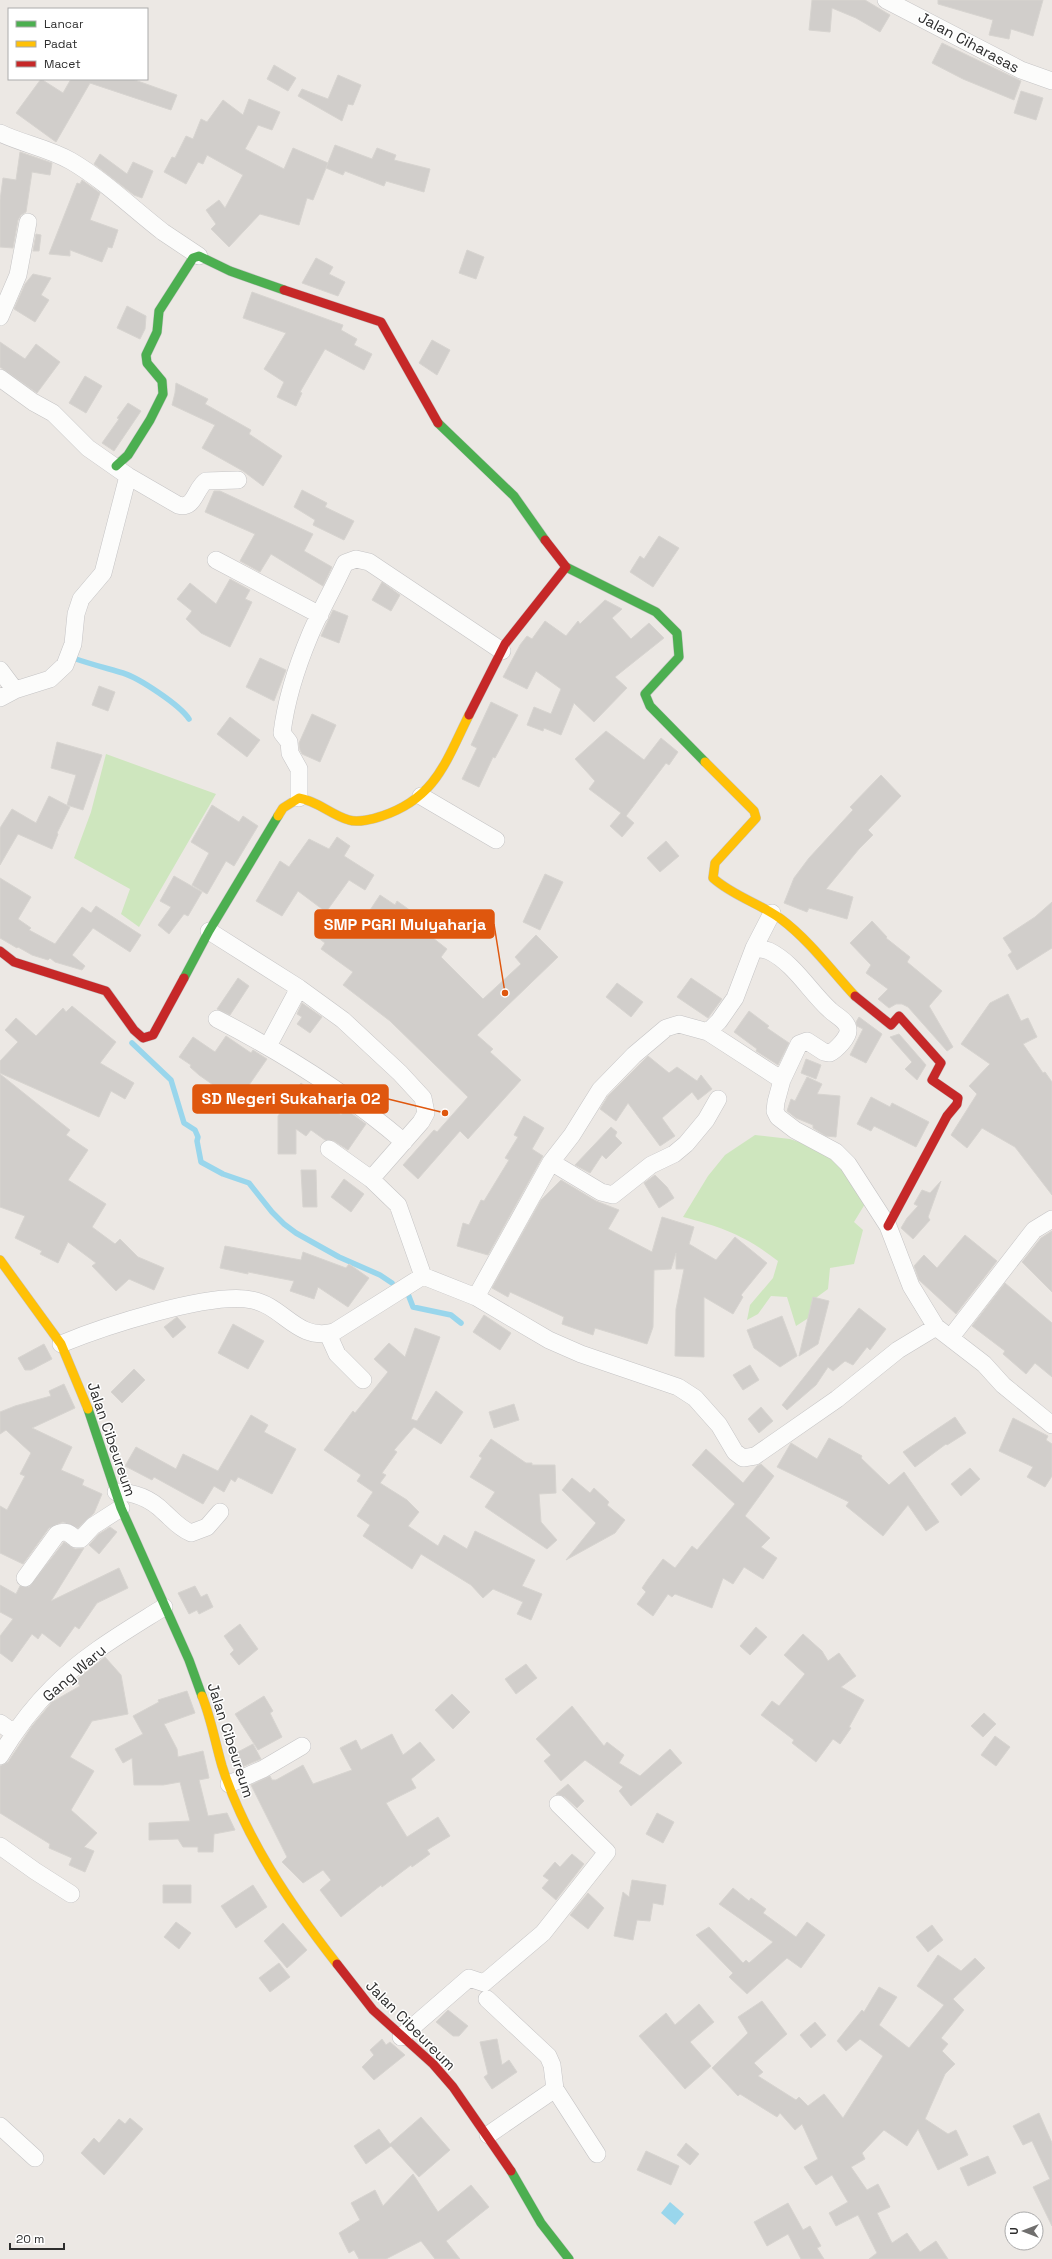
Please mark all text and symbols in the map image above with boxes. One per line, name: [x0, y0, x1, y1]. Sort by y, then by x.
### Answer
street label: Jalan Ciharasas: [915, 7, 1023, 77]
legend: [8, 8, 148, 80]
text: Lancar: [44, 16, 84, 32]
text: Padat: [44, 36, 78, 52]
text: Macet: [44, 56, 81, 72]
callout: SMP PGRI Mulyaharja: [315, 910, 494, 938]
text: SMP PGRI Mulyaharja: [324, 914, 486, 935]
callout: SD Negeri Sukaharja 02: [193, 1085, 388, 1113]
text: SD Negeri Sukaharja 02: [202, 1088, 380, 1109]
street label: Jalan Cibeureum: [84, 1379, 140, 1499]
street label: Gang Waru: [39, 1640, 109, 1706]
street label: Jalan Cibeureum: [203, 1680, 259, 1800]
street label: Jalan Cibeureum: [362, 1976, 460, 2074]
north arrow: [1004, 2211, 1044, 2251]
scale bar: [10, 2225, 64, 2251]
text: U: [1007, 2227, 1021, 2235]
text: 20 m: [16, 2231, 44, 2247]

